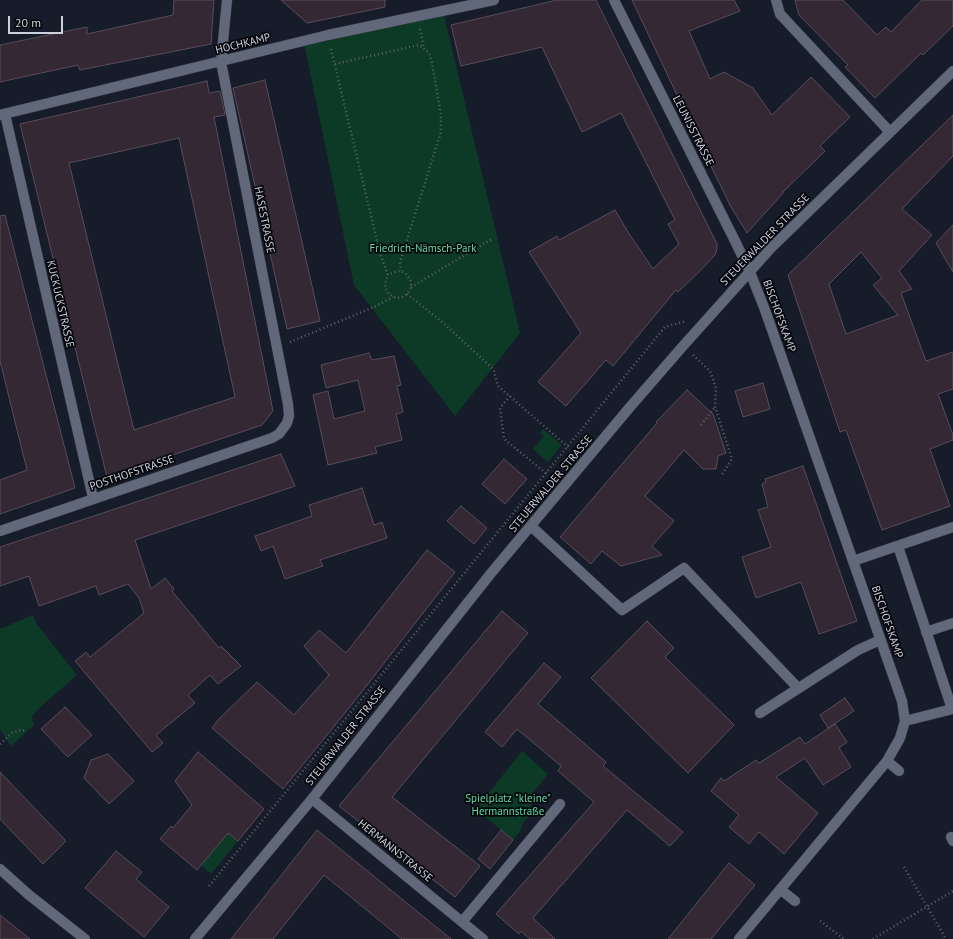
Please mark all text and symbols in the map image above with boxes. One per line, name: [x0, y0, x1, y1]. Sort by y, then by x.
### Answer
scale bar: [10, 8, 65, 34]
text: 20 m: [15, 15, 41, 30]
street label: HOCHKAMP: [214, 31, 272, 57]
street label: LEUNISSTRASSE: [670, 94, 716, 168]
street label: HASESTRASSE: [251, 185, 277, 255]
street label: STEUERWALDER STRASSE: [718, 191, 812, 289]
park label: Friedrich-Nämsch-Park: [369, 242, 477, 256]
street label: KUCKUCKSTRASSE: [44, 259, 76, 349]
street label: BISCHOFSKAMP: [760, 278, 798, 354]
street label: STEUERWALDER STRASSE: [507, 433, 595, 535]
street label: POSTHOFSTRASSE: [88, 452, 176, 494]
street label: BISCHOFSKAMP: [868, 584, 906, 660]
street label: STEUERWALDER STRASSE: [303, 684, 389, 788]
park label: Spielplatz "kleine" Hermannstraße: [465, 792, 551, 818]
street label: HERMANNSTRASSE: [355, 817, 435, 885]

